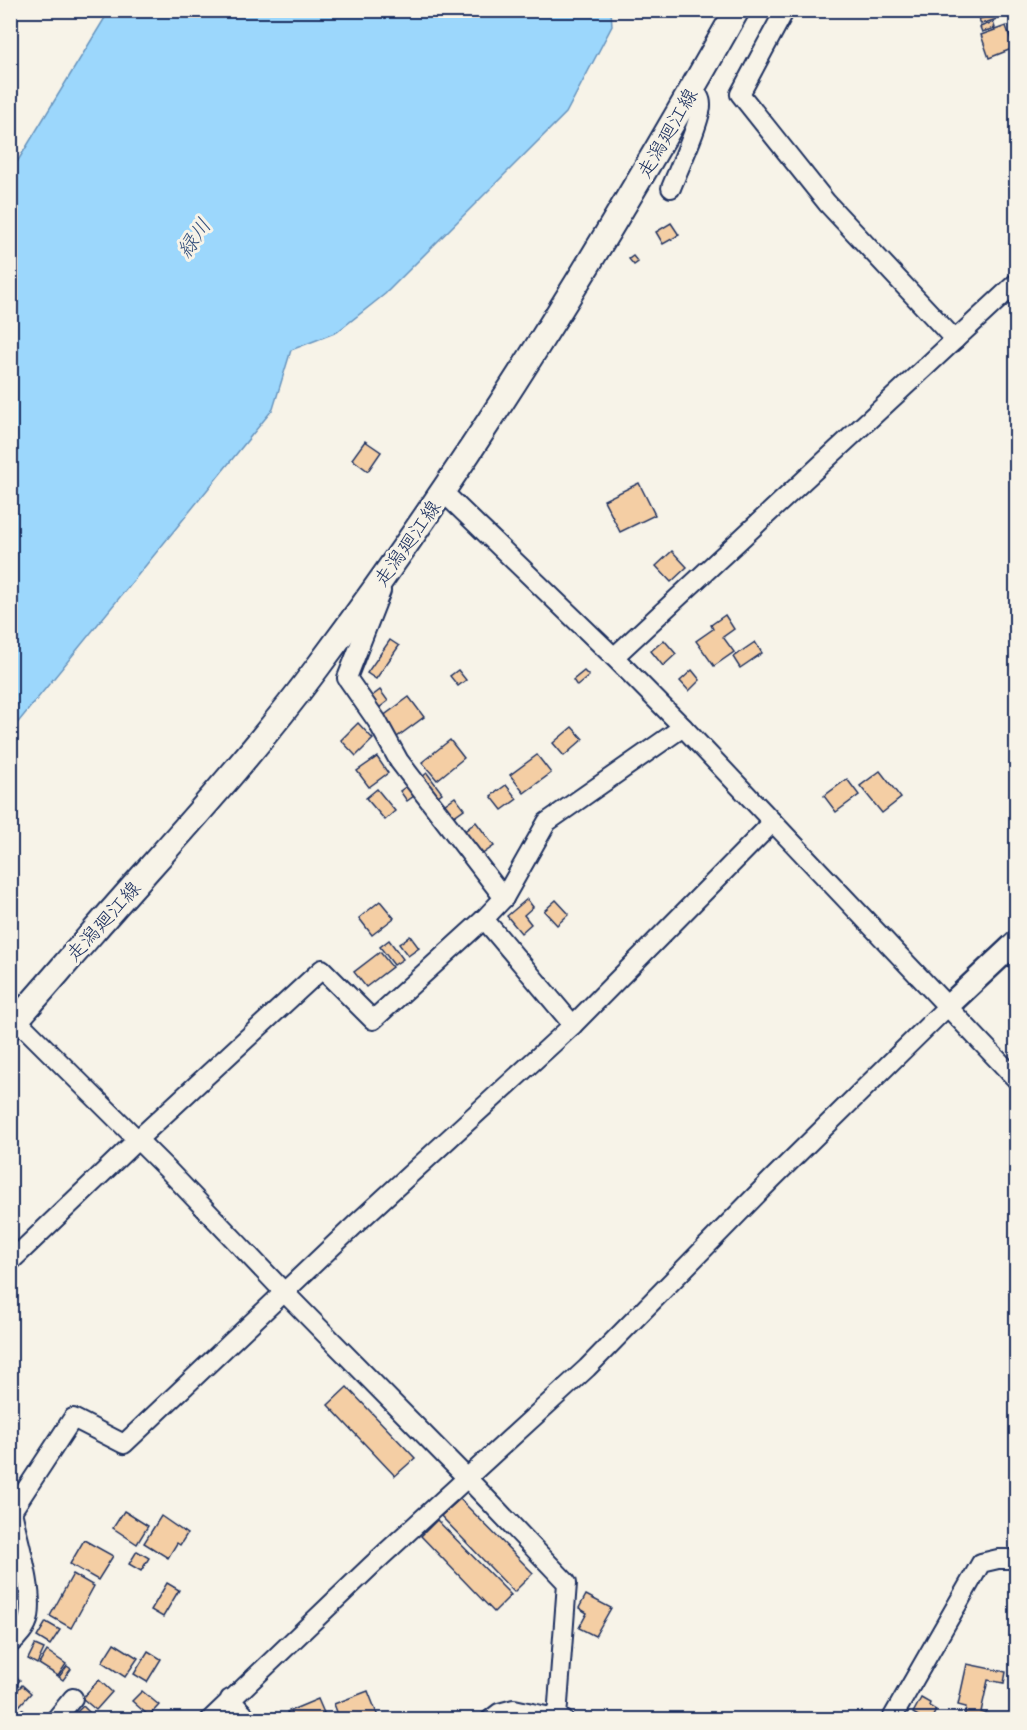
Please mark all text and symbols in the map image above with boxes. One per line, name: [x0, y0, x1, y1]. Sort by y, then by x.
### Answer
street label: 走潟廻江線: [631, 83, 705, 184]
water label: 緑川: [170, 213, 218, 264]
street label: 走潟廻江線: [368, 495, 448, 593]
street label: 走潟廻江線: [60, 875, 148, 968]

